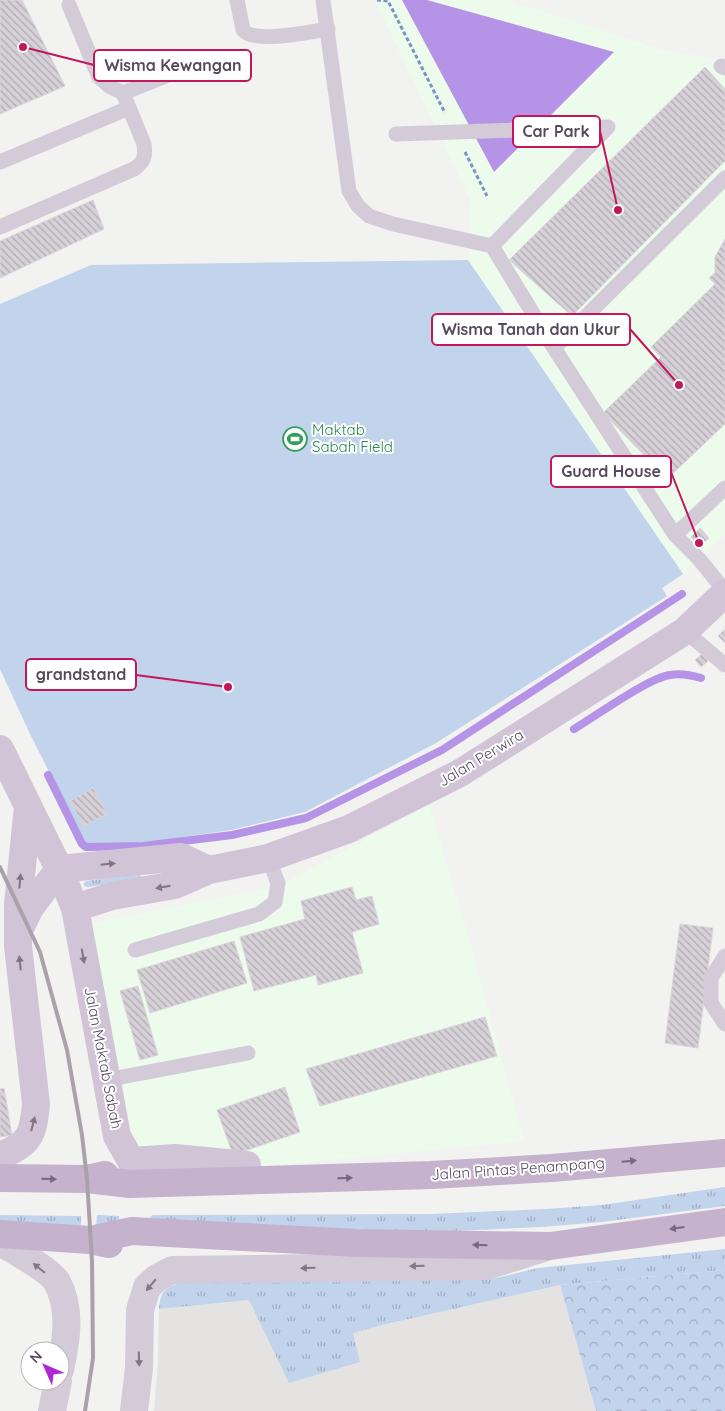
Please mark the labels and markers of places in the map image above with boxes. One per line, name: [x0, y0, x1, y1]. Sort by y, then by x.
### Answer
callout: Wisma Kewangan: [94, 50, 251, 81]
callout: Car Park: [513, 116, 600, 147]
callout: Wisma Tanah dan Ukur: [432, 314, 630, 345]
place label: Maktab Sabah Field: [312, 420, 393, 456]
sports icon: Maktab Sabah Field: [282, 426, 308, 452]
callout: Guard House: [551, 456, 671, 487]
callout: grandstand: [26, 659, 136, 690]

